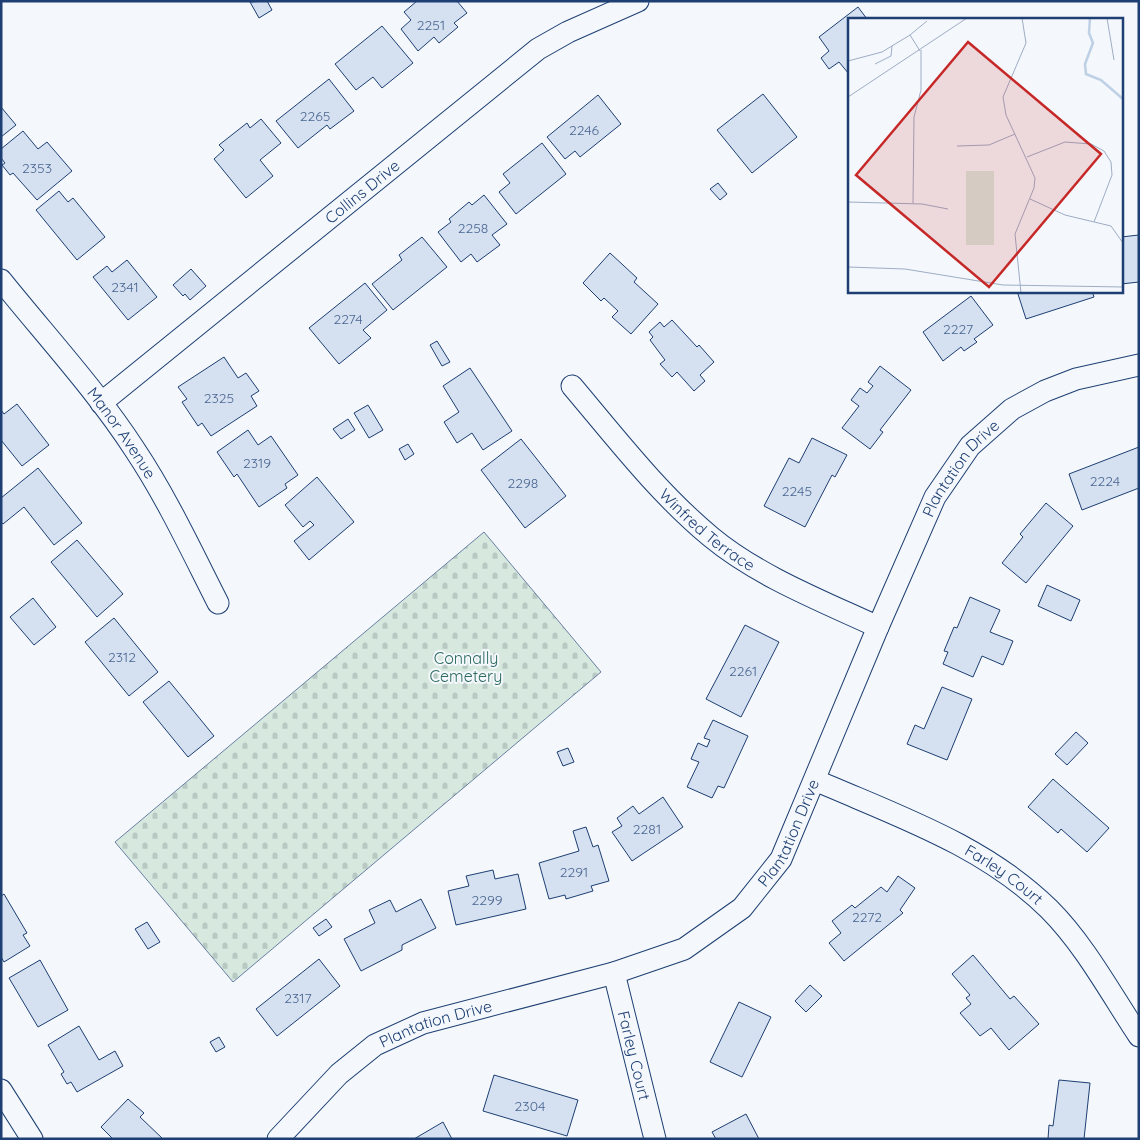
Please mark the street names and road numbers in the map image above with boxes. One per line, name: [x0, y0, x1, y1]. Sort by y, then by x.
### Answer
street label: Collins Drive: [321, 155, 404, 228]
street label: Manor Avenue: [83, 383, 161, 482]
street label: Plantation Drive: [918, 415, 1003, 520]
street label: Winfred Terrace: [655, 484, 759, 575]
street label: Plantation Drive: [753, 776, 823, 890]
street label: Farley Court: [961, 840, 1048, 909]
street label: Plantation Drive: [376, 995, 494, 1052]
street label: Farley Court: [614, 1009, 655, 1102]

